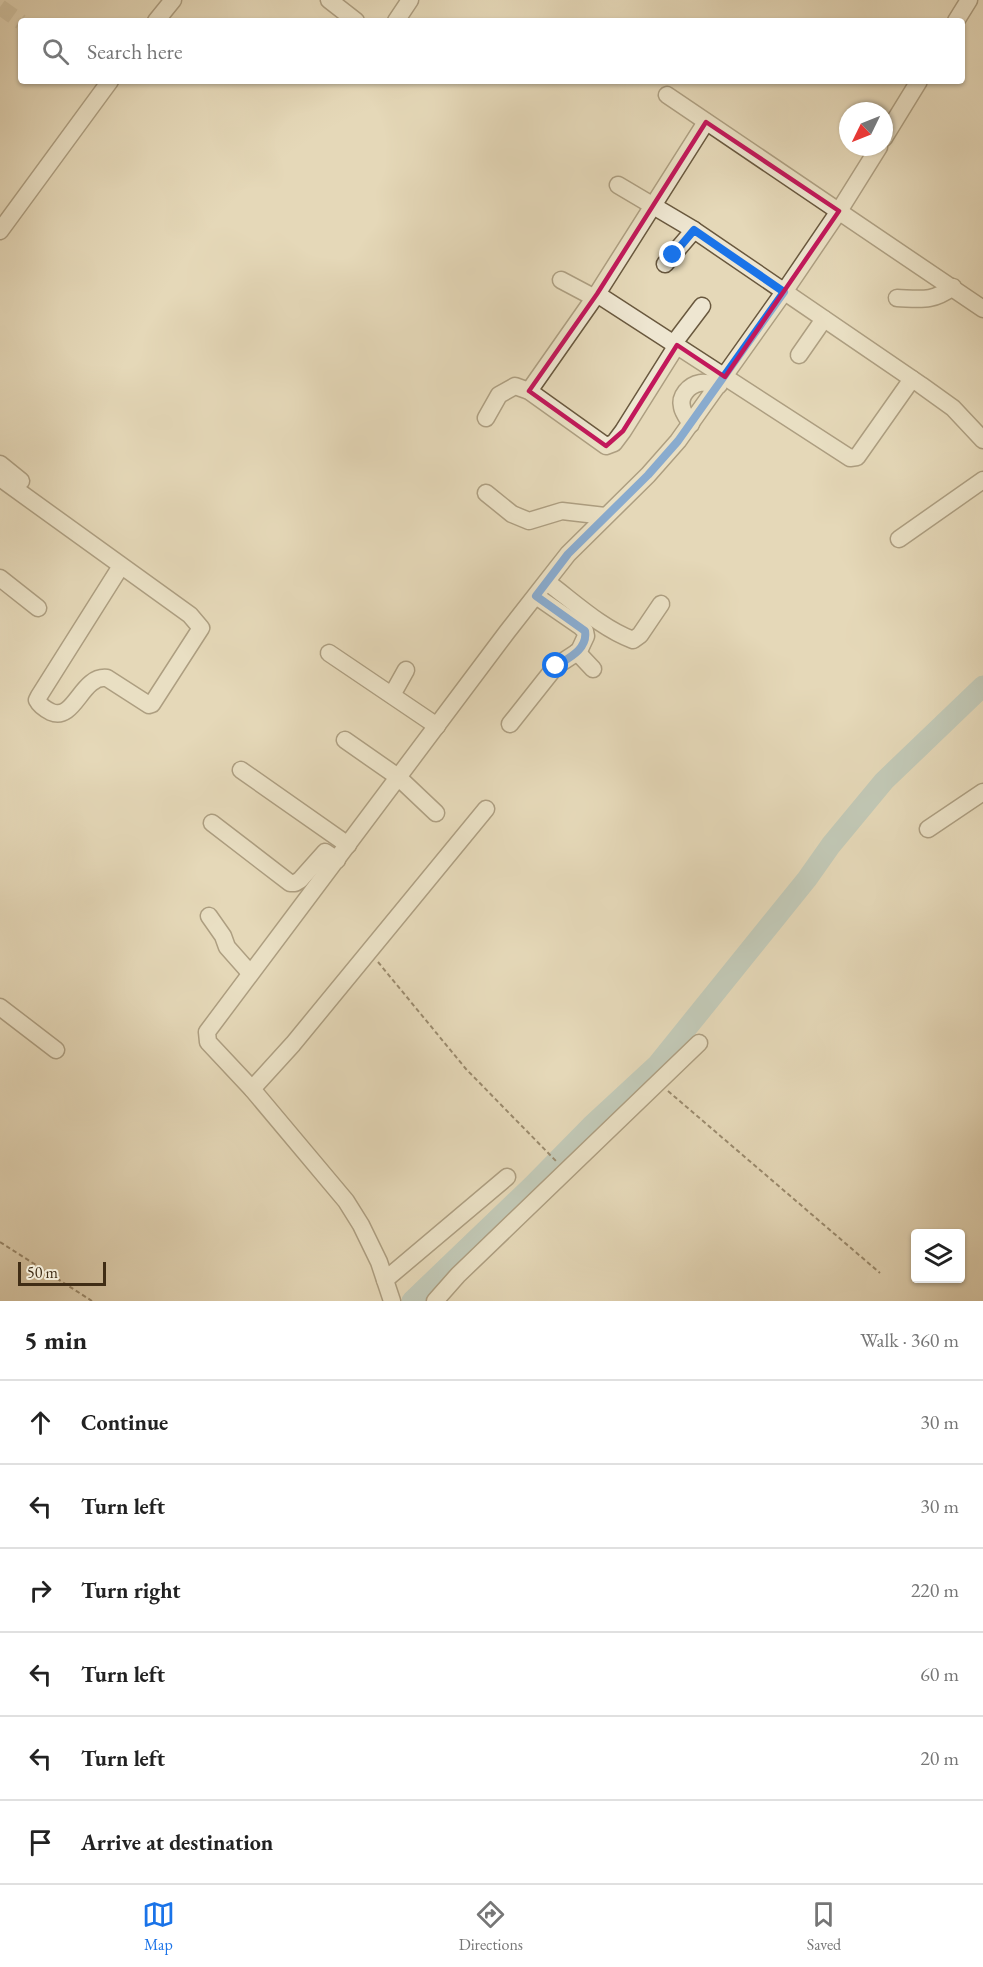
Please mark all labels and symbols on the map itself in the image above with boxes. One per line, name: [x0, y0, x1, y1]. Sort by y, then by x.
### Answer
north arrow: [839, 102, 893, 156]
route end: [659, 241, 685, 267]
route start: [542, 652, 568, 678]
scale bar: [18, 1259, 106, 1286]

